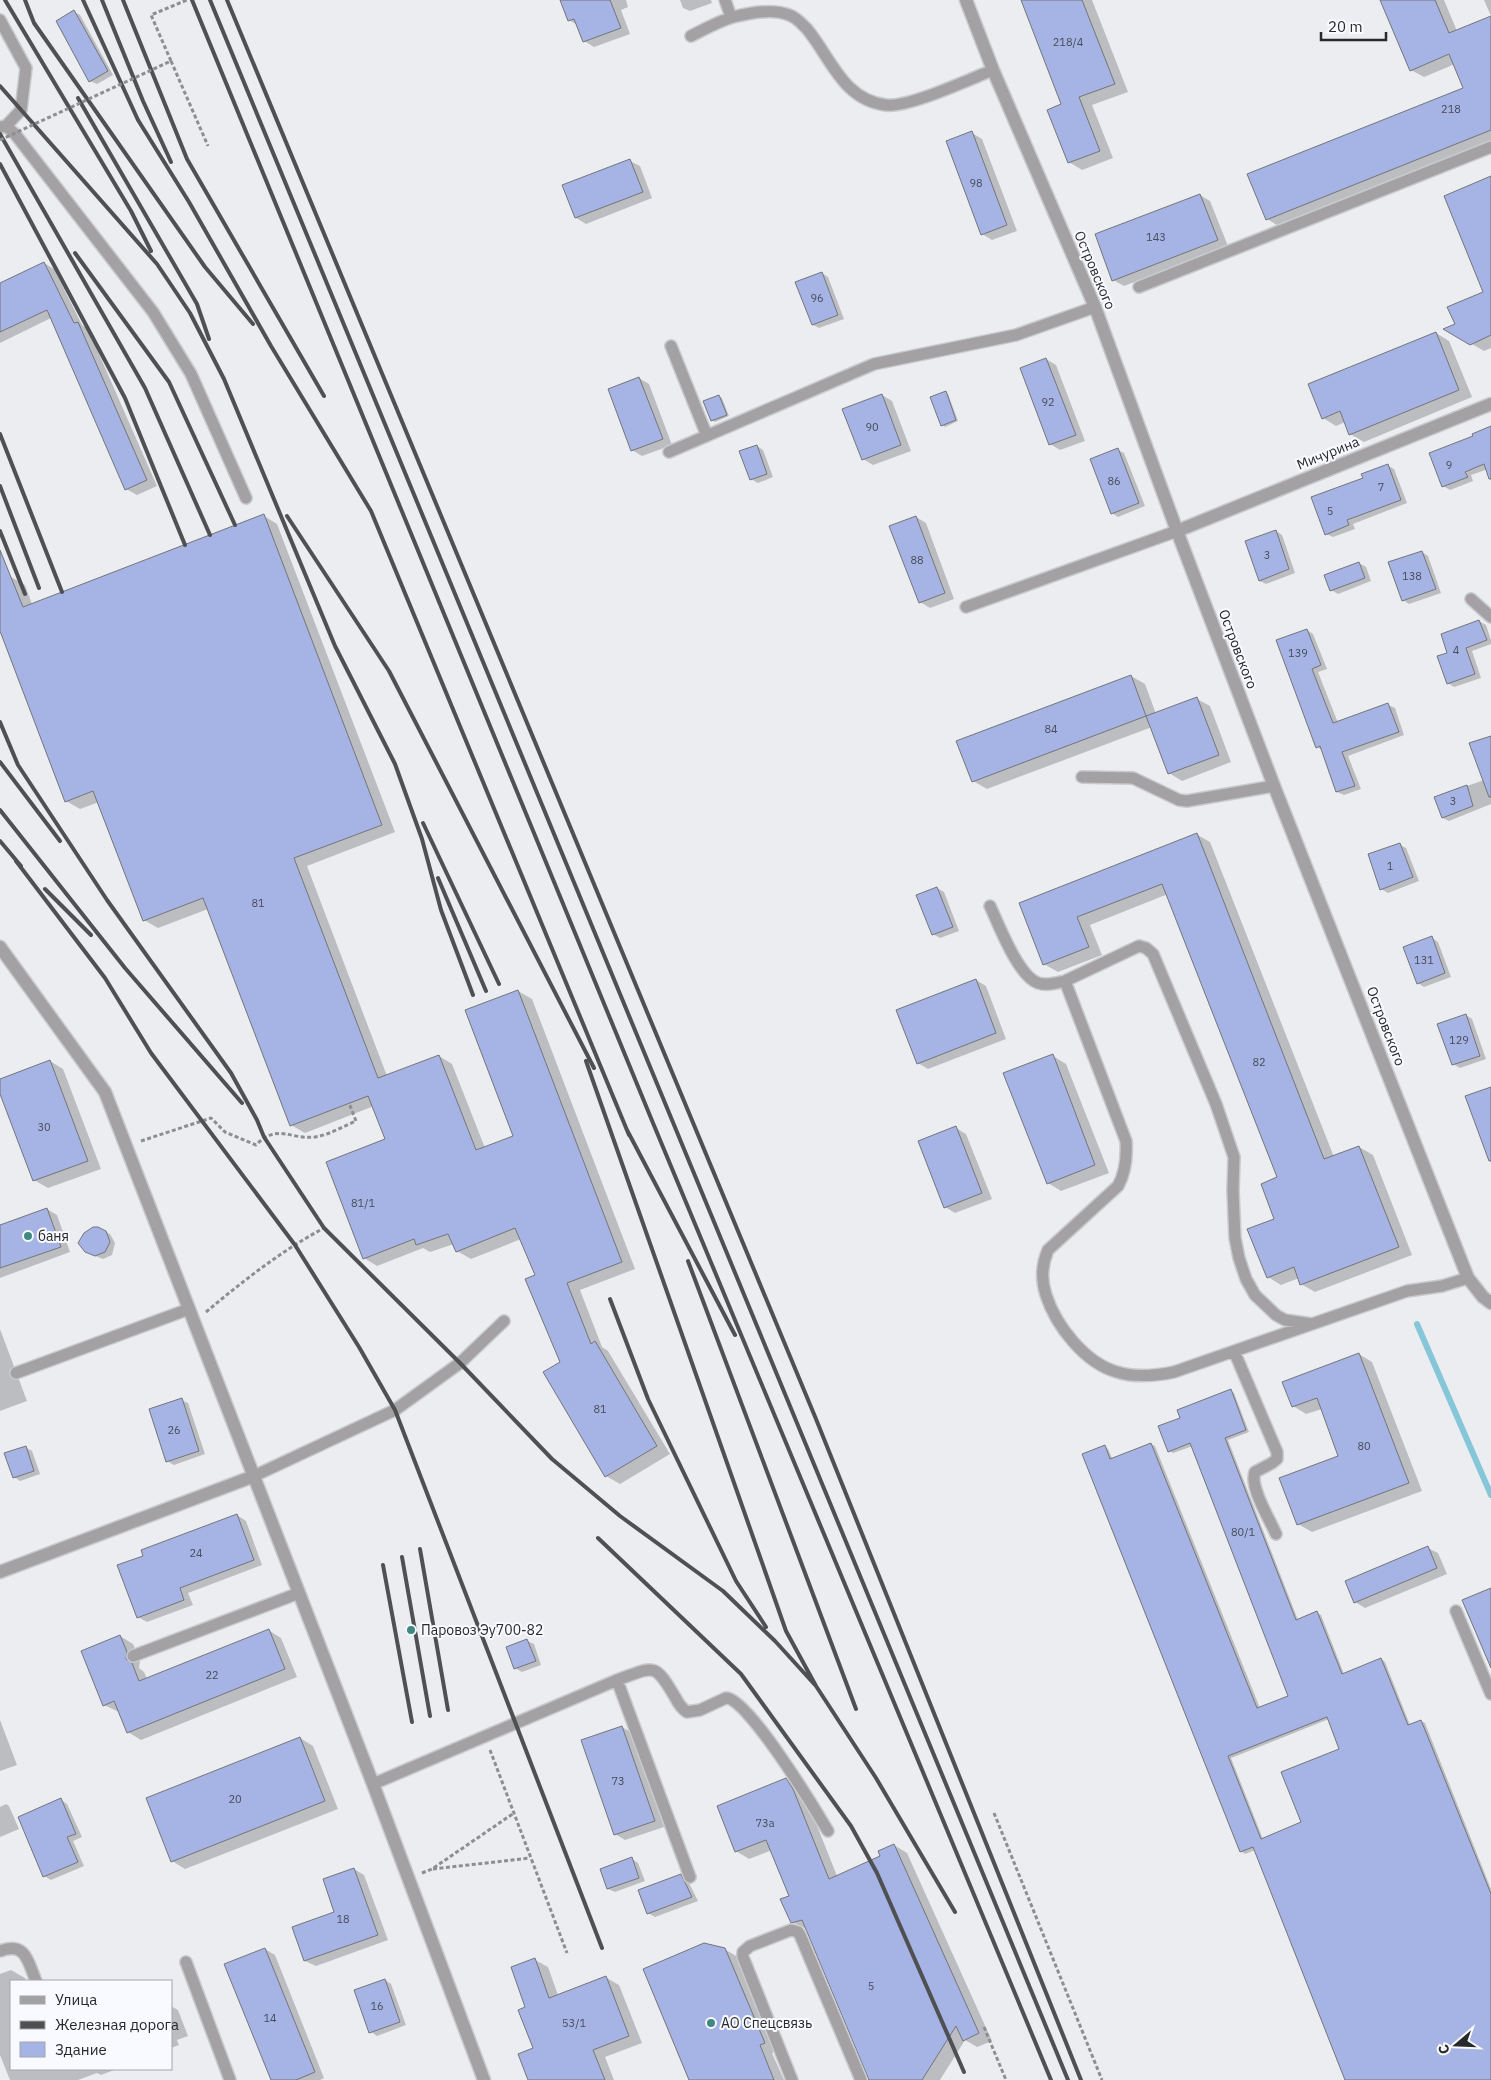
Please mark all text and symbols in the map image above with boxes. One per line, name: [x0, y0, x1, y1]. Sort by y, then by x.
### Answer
scale bar: [1321, 10, 1386, 42]
text: 20 m: [1328, 17, 1363, 36]
house number: 218/4: [1053, 35, 1084, 49]
house number: 218: [1441, 102, 1461, 116]
house number: 98: [969, 176, 983, 190]
street label: Островского: [1070, 228, 1120, 312]
house number: 143: [1146, 230, 1166, 244]
house number: 96: [810, 291, 824, 305]
house number: 92: [1041, 395, 1055, 409]
house number: 90: [865, 420, 879, 434]
street label: Мичурина: [1294, 432, 1363, 474]
house number: 9: [1446, 458, 1452, 472]
house number: 86: [1107, 474, 1121, 488]
house number: 7: [1378, 480, 1384, 494]
house number: 5: [1327, 504, 1333, 518]
house number: 3: [1264, 548, 1270, 562]
house number: 88: [910, 553, 924, 567]
house number: 138: [1402, 569, 1422, 583]
street label: Островского: [1215, 607, 1261, 691]
house number: 4: [1453, 643, 1460, 657]
house number: 139: [1288, 646, 1308, 660]
house number: 84: [1044, 722, 1058, 736]
house number: 3: [1450, 794, 1456, 808]
house number: 1: [1387, 859, 1394, 873]
house number: 81: [251, 896, 265, 910]
house number: 131: [1414, 953, 1434, 967]
street label: Островского: [1363, 984, 1409, 1068]
house number: 129: [1449, 1033, 1469, 1047]
house number: 82: [1252, 1055, 1266, 1069]
house number: 30: [37, 1120, 51, 1134]
house number: 81/1: [351, 1196, 375, 1210]
place label: баня: [38, 1227, 69, 1245]
marker: баня: [22, 1230, 34, 1242]
house number: 81: [593, 1402, 607, 1416]
house number: 26: [167, 1423, 181, 1437]
house number: 80: [1357, 1439, 1371, 1453]
house number: 80/1: [1231, 1525, 1255, 1539]
house number: 24: [189, 1546, 203, 1560]
place label: Паровоз Эу700-82: [421, 1621, 543, 1639]
marker: Паровоз Эу700-82: [405, 1624, 417, 1636]
house number: 22: [205, 1668, 219, 1682]
house number: 73: [611, 1774, 625, 1788]
house number: 20: [228, 1792, 242, 1806]
house number: 73а: [755, 1816, 775, 1830]
house number: 18: [336, 1912, 350, 1926]
house number: 5: [868, 1979, 874, 1993]
legend: [10, 1980, 172, 2070]
text: Улица: [55, 1990, 97, 2009]
house number: 16: [370, 1999, 384, 2013]
house number: 14: [263, 2011, 277, 2025]
place label: АО Спецсвязь: [721, 2014, 812, 2032]
text: Железная дорога: [55, 2015, 179, 2034]
house number: 53/1: [562, 2016, 586, 2030]
marker: АО Спецсвязь: [705, 2017, 717, 2029]
north arrow: [1431, 2020, 1481, 2070]
text: Здание: [55, 2040, 107, 2059]
text: С: [1434, 2042, 1454, 2056]

